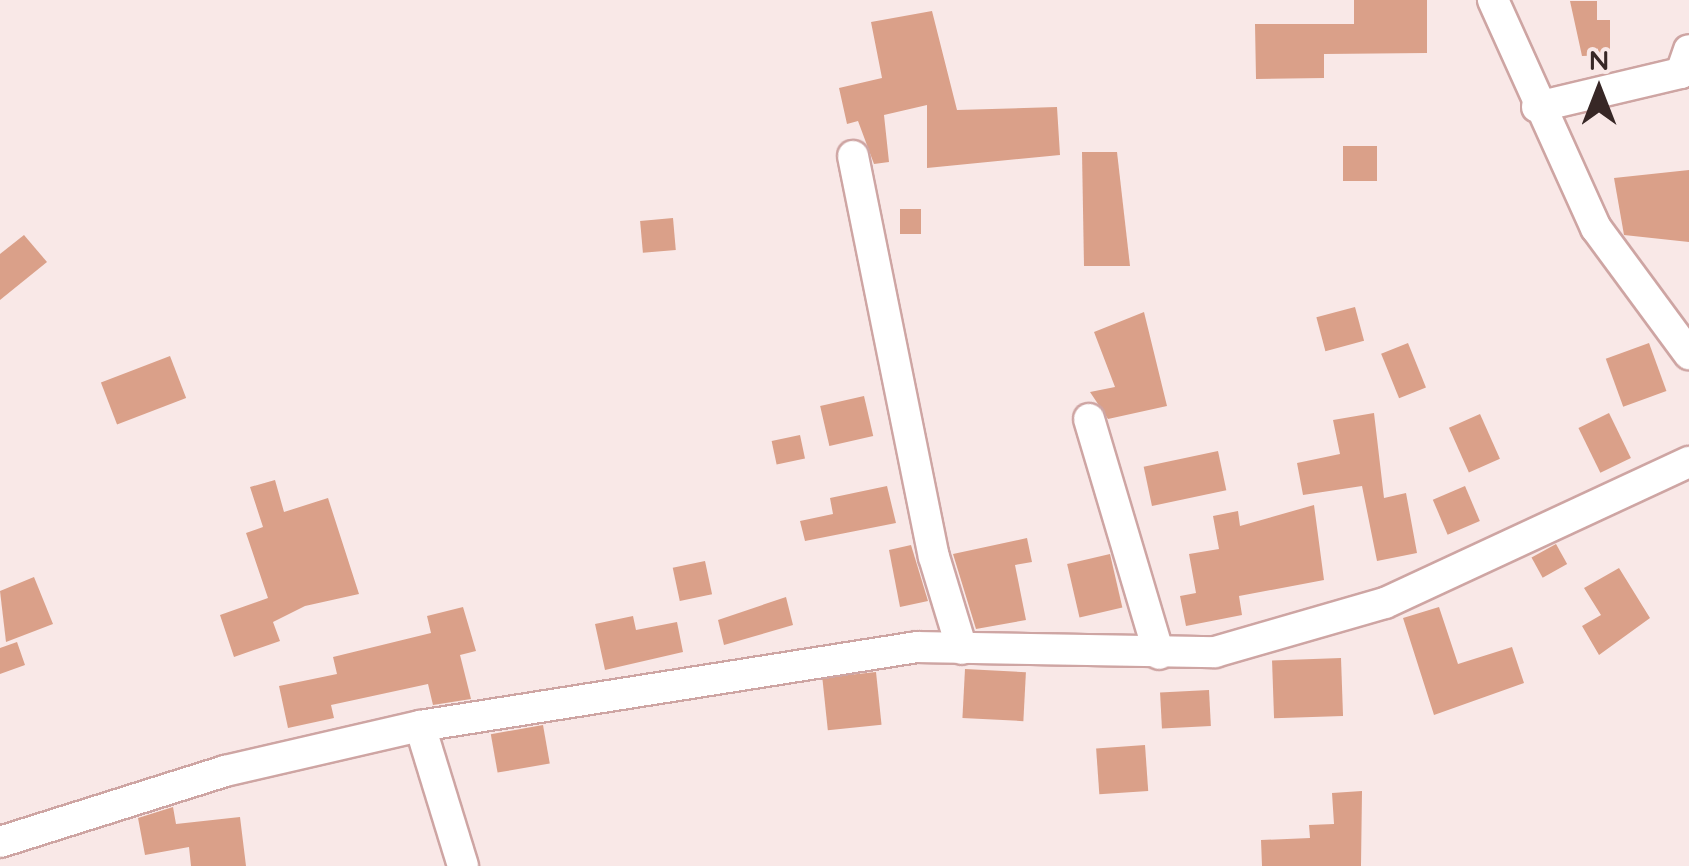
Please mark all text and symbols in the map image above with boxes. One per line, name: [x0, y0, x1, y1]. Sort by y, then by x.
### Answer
north arrow: [1549, 40, 1649, 140]
text: N: [1589, 42, 1609, 77]

